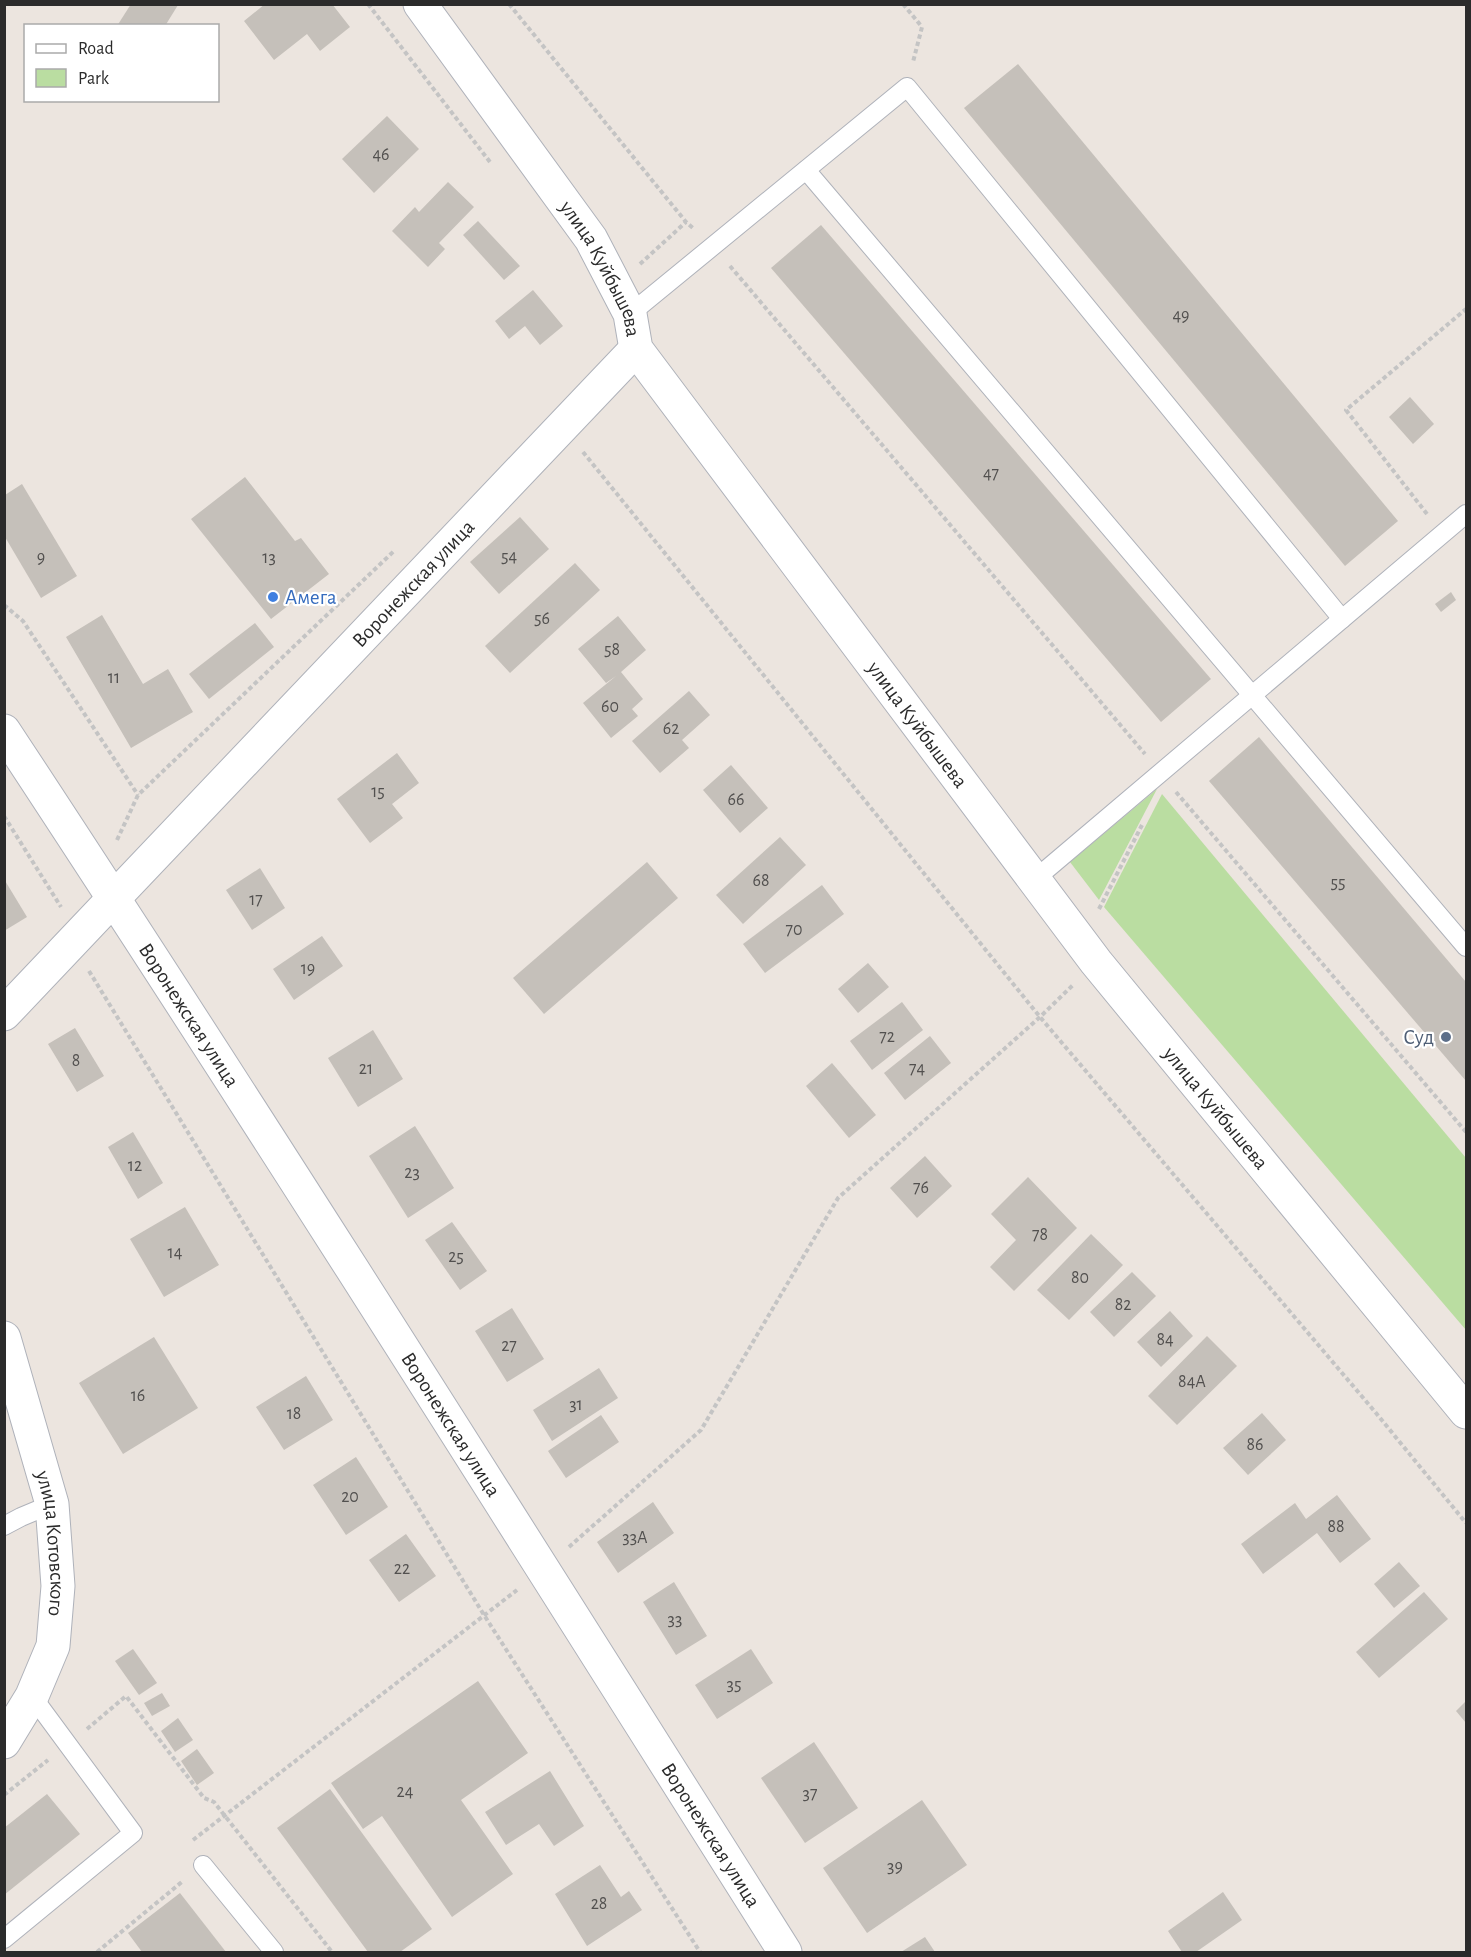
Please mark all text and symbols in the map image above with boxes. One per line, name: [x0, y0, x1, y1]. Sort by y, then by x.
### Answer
legend: [24, 24, 219, 102]
text: Road: [78, 40, 114, 58]
text: Park: [78, 70, 110, 88]
house number: 46: [372, 146, 390, 164]
street label: улица Куйбышева: [555, 196, 644, 339]
house number: 49: [1172, 307, 1190, 325]
house number: 47: [983, 465, 999, 483]
street label: Воронежская улица: [348, 516, 479, 651]
house number: 54: [501, 548, 517, 566]
house number: 9: [37, 549, 45, 567]
house number: 13: [262, 549, 276, 567]
place label: Амега: [285, 587, 337, 608]
marker: Амега: [266, 590, 280, 604]
house number: 56: [534, 610, 550, 628]
house number: 58: [604, 641, 620, 659]
street label: улица Куйбышева: [863, 657, 972, 792]
house number: 11: [108, 669, 120, 687]
house number: 60: [601, 698, 619, 716]
house number: 62: [663, 720, 679, 738]
house number: 15: [371, 783, 385, 801]
house number: 66: [728, 791, 744, 809]
house number: 68: [753, 872, 770, 890]
house number: 55: [1330, 874, 1346, 892]
house number: 17: [249, 891, 263, 909]
house number: 70: [785, 921, 803, 939]
street label: Воронежская улица: [135, 940, 243, 1091]
house number: 19: [301, 960, 315, 978]
place label: Суд: [1403, 1027, 1434, 1048]
house number: 72: [879, 1028, 895, 1046]
marker: Суд: [1439, 1030, 1453, 1044]
street label: улица Куйбышева: [1159, 1042, 1272, 1174]
house number: 8: [72, 1052, 80, 1070]
house number: 21: [359, 1060, 373, 1078]
house number: 74: [909, 1060, 925, 1078]
house number: 12: [128, 1157, 142, 1175]
house number: 23: [404, 1164, 420, 1182]
house number: 76: [913, 1179, 929, 1197]
house number: 78: [1032, 1226, 1048, 1244]
house number: 14: [168, 1244, 183, 1262]
house number: 25: [448, 1248, 464, 1266]
house number: 80: [1071, 1269, 1089, 1287]
house number: 82: [1115, 1296, 1131, 1314]
house number: 84: [1156, 1331, 1174, 1349]
house number: 27: [501, 1337, 517, 1355]
street label: Воронежская улица: [397, 1349, 504, 1501]
house number: 84А: [1178, 1373, 1206, 1391]
house number: 16: [131, 1387, 145, 1405]
house number: 31: [569, 1396, 583, 1414]
house number: 18: [287, 1405, 301, 1423]
house number: 86: [1247, 1436, 1264, 1454]
street label: улица Котовского: [32, 1467, 68, 1617]
house number: 20: [341, 1488, 359, 1506]
house number: 88: [1327, 1518, 1345, 1536]
house number: 33А: [622, 1529, 648, 1547]
house number: 22: [394, 1560, 410, 1578]
house number: 33: [668, 1611, 682, 1629]
house number: 35: [727, 1676, 741, 1694]
street label: Воронежская улица: [657, 1759, 764, 1912]
house number: 24: [397, 1783, 414, 1801]
house number: 37: [803, 1785, 817, 1803]
house number: 39: [887, 1858, 903, 1876]
house number: 28: [591, 1895, 607, 1913]

